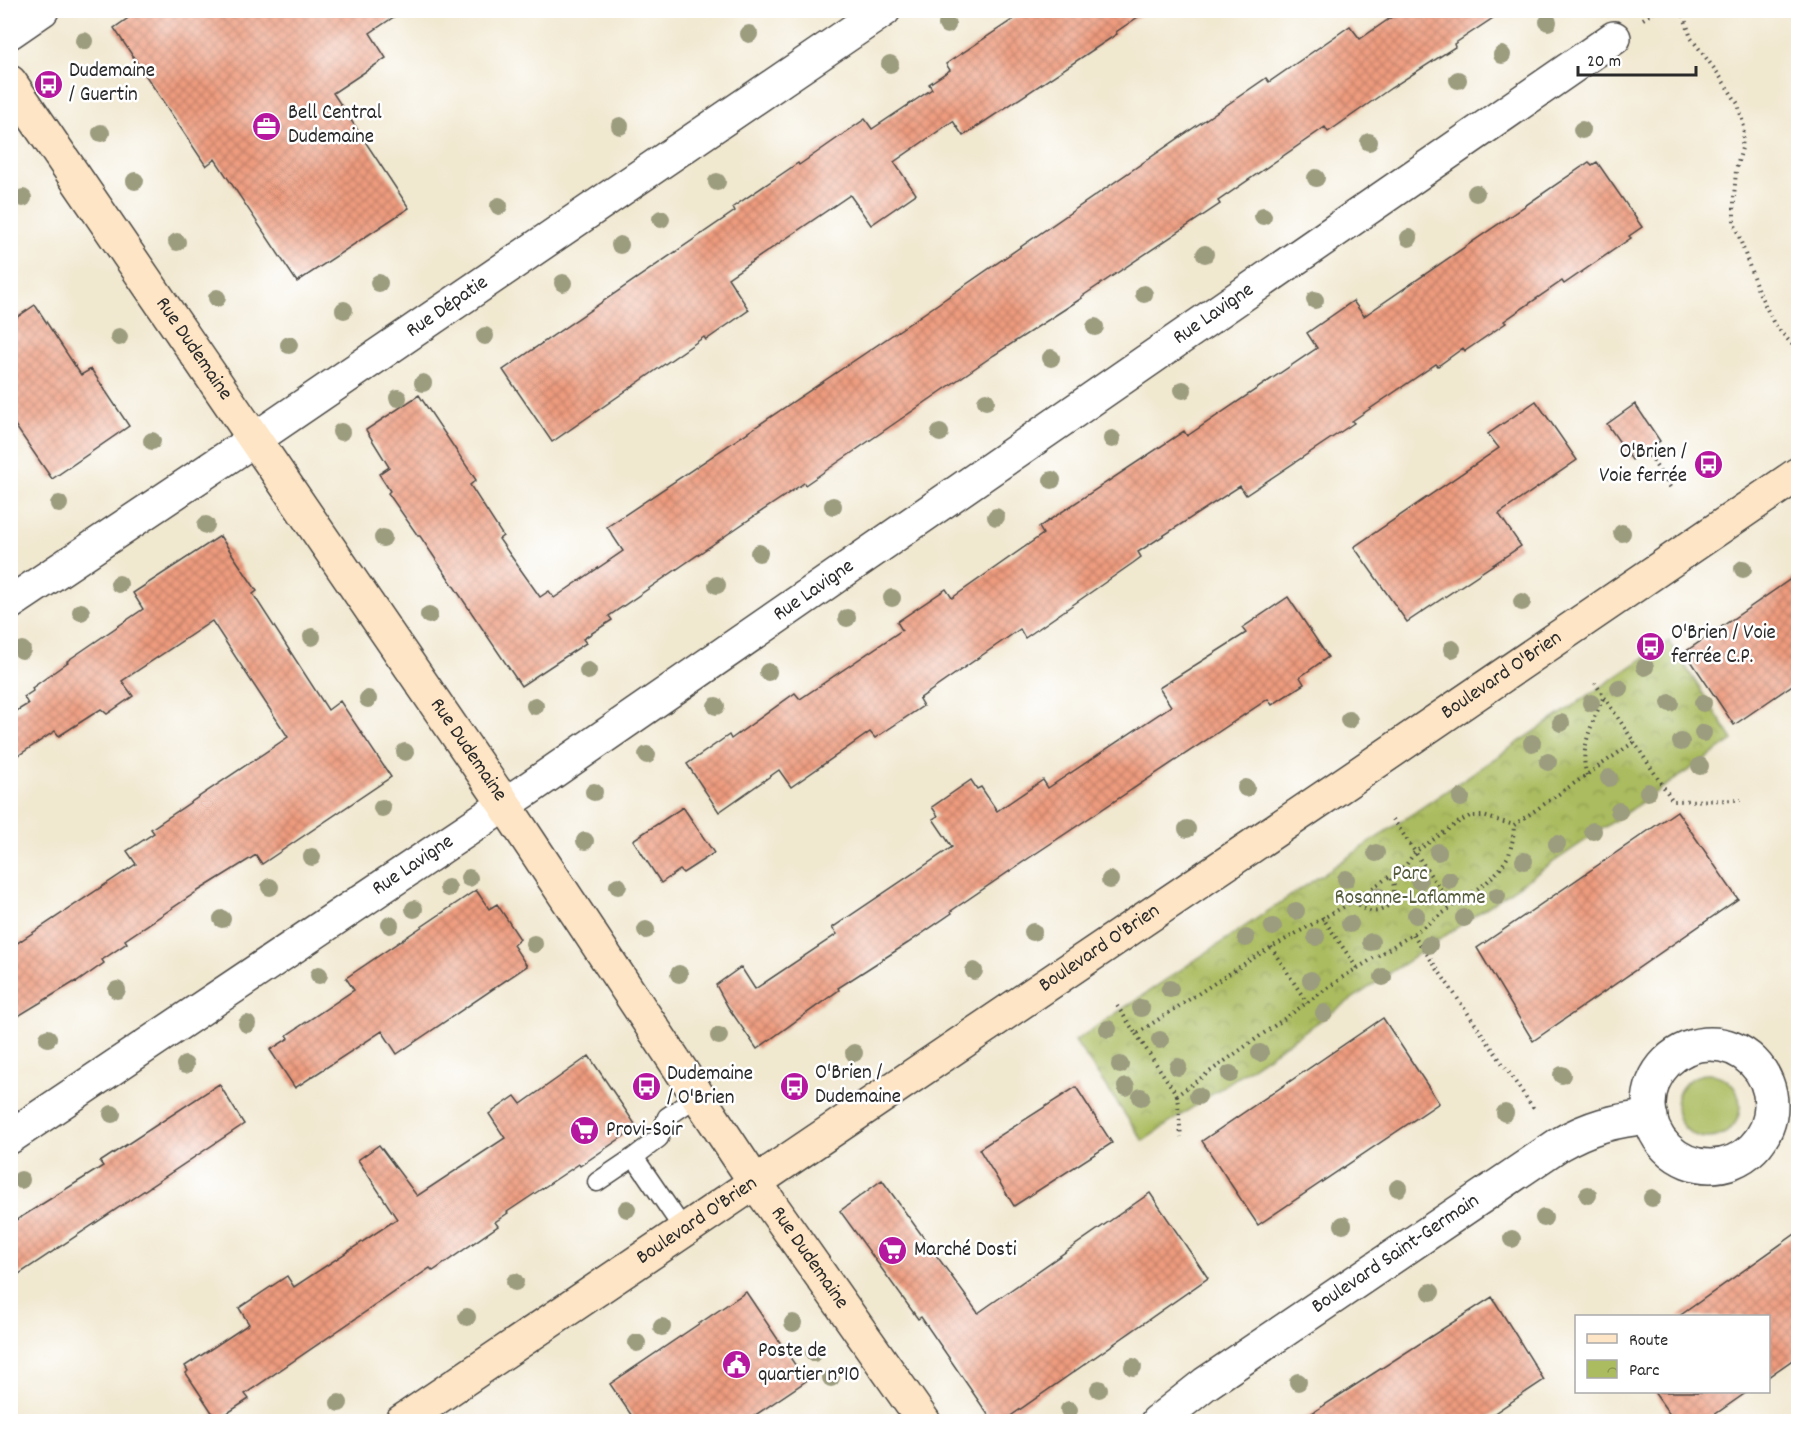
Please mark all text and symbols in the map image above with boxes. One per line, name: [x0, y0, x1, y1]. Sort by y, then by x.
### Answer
scale bar: [1578, 39, 1696, 77]
text: 20 m: [1587, 50, 1621, 75]
place label: Dudemaine / Guertin: [69, 57, 155, 111]
bus stop icon: Dudemaine / Guertin: [32, 68, 64, 100]
place label: Bell Central Dudemaine: [288, 99, 382, 153]
office icon: Bell Central Dudemaine: [251, 110, 283, 142]
street label: Rue Dépatie: [400, 269, 495, 346]
street label: Rue Lavigne: [1167, 276, 1261, 353]
street label: Rue Dudemaine: [147, 292, 239, 407]
place label: O'Brien / Voie ferrée: [1599, 438, 1687, 492]
bus stop icon: O'Brien / Voie ferrée: [1692, 449, 1724, 481]
street label: Rue Lavigne: [768, 552, 861, 630]
place label: O'Brien / Voie ferrée C.P.: [1671, 619, 1776, 673]
street label: Boulevard O'Brien: [1436, 624, 1569, 728]
bus stop icon: O'Brien / Voie ferrée C.P.: [1634, 630, 1666, 662]
street label: Rue Dudemaine: [421, 693, 514, 808]
street label: Rue Lavigne: [367, 828, 460, 904]
park label: Parc Rosanne-Laflamme: [1335, 860, 1485, 914]
street label: Boulevard O'Brien: [1033, 897, 1167, 1001]
place label: O'Brien / Dudemaine: [815, 1059, 901, 1113]
place label: Dudemaine / O'Brien: [667, 1060, 753, 1114]
bus stop icon: O'Brien / Dudemaine: [778, 1070, 810, 1102]
bus stop icon: Dudemaine / O'Brien: [630, 1071, 662, 1103]
supermarket icon: Provi-Soir: [569, 1115, 601, 1147]
place label: Provi-Soir: [606, 1116, 683, 1146]
street label: Boulevard O'Brien: [631, 1170, 764, 1273]
street label: Boulevard Saint-Germain: [1306, 1187, 1486, 1322]
street label: Rue Dudemaine: [762, 1201, 855, 1316]
supermarket icon: Marché Dosti: [877, 1235, 909, 1267]
place label: Marché Dosti: [914, 1236, 1017, 1266]
legend: [1575, 1315, 1770, 1393]
text: Route: [1629, 1329, 1668, 1354]
place label: Poste de quartier n°10: [758, 1337, 860, 1391]
public building icon: Poste de quartier n°10: [721, 1348, 753, 1380]
text: Parc: [1629, 1359, 1660, 1384]

